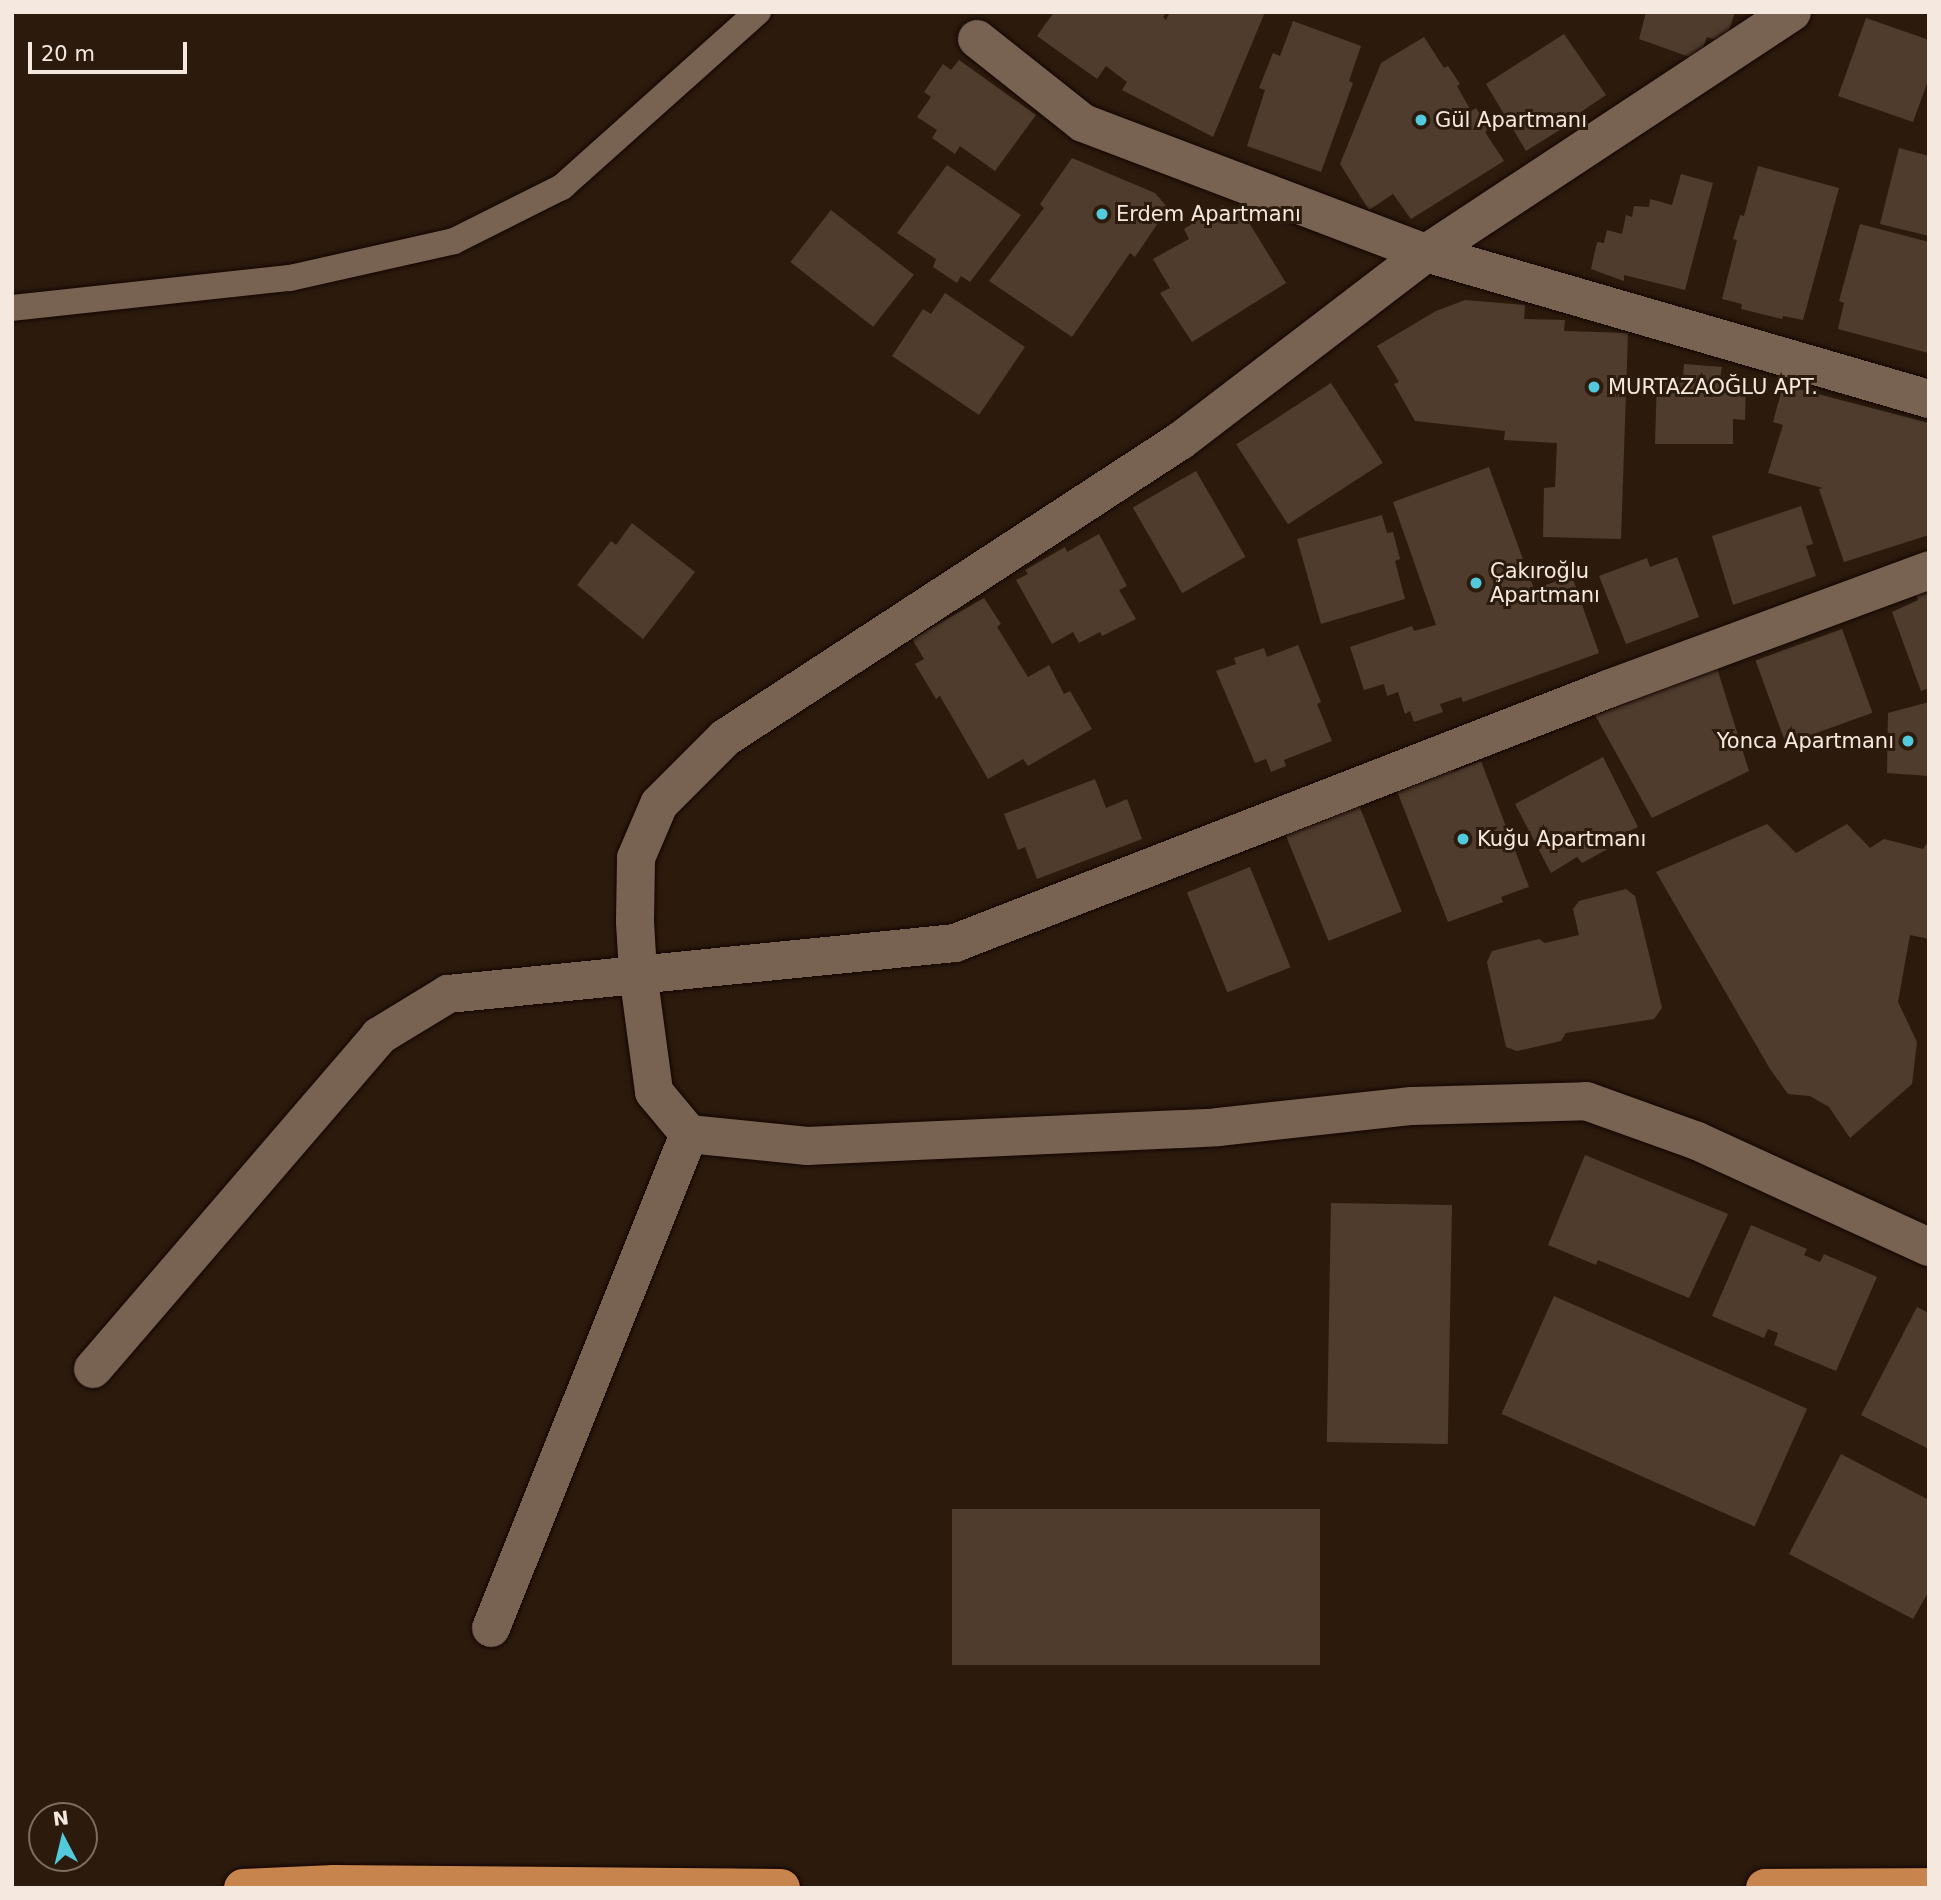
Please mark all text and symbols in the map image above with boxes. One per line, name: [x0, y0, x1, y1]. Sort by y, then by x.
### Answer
scale bar: [32, 28, 191, 72]
text: 20 m: [41, 42, 95, 66]
place label: Gül Apartmanı: [1435, 107, 1587, 133]
marker: Gül Apartmanı: [1413, 112, 1429, 128]
place label: Erdem Apartmanı: [1116, 201, 1301, 227]
marker: Erdem Apartmanı: [1094, 206, 1110, 222]
place label: MURTAZAOĞLU APT.: [1608, 374, 1818, 400]
marker: MURTAZAOĞLU APT.: [1586, 379, 1602, 395]
place label: Çakıroğlu Apartmanı: [1490, 558, 1600, 608]
marker: Çakıroğlu Apartmanı: [1468, 575, 1484, 591]
place label: Yonca Apartmanı: [1717, 728, 1894, 754]
marker: Yonca Apartmanı: [1900, 733, 1916, 749]
place label: Kuğu Apartmanı: [1477, 826, 1646, 852]
marker: Kuğu Apartmanı: [1455, 831, 1471, 847]
north arrow: [28, 1802, 98, 1872]
text: N: [51, 1806, 70, 1830]

